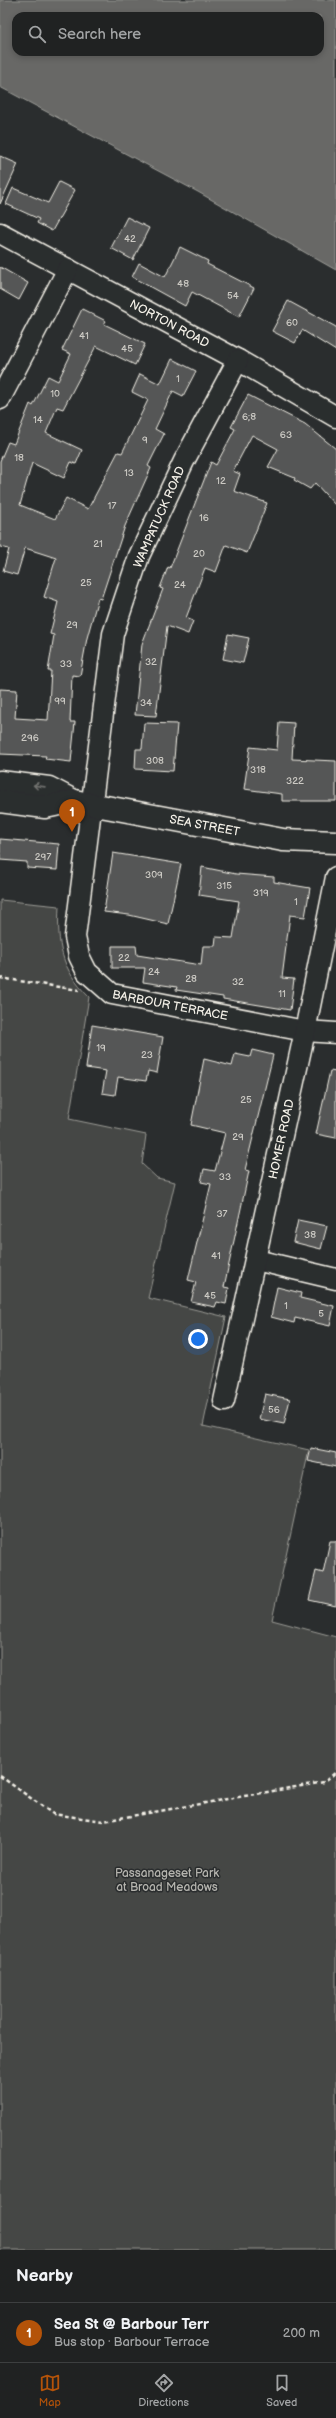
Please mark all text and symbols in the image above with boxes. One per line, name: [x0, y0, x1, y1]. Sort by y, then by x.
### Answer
search box: [12, 12, 324, 56]
icon: search: [26, 23, 48, 45]
text: Search here: [58, 25, 141, 44]
house number: 42: [124, 233, 136, 245]
house number: 48: [177, 278, 189, 290]
house number: 54: [227, 290, 239, 302]
street label: NORTON ROAD: [127, 296, 212, 351]
house number: 60: [286, 317, 298, 329]
house number: 41: [79, 330, 89, 342]
house number: 45: [121, 343, 133, 355]
house number: 1: [176, 373, 180, 385]
house number: 10: [50, 388, 60, 400]
house number: 6;8: [242, 411, 256, 423]
house number: 14: [33, 414, 43, 426]
house number: 63: [280, 429, 292, 441]
house number: 9: [142, 434, 148, 446]
house number: 18: [14, 452, 24, 464]
street label: WAMPATUCK ROAD: [130, 464, 189, 570]
house number: 13: [124, 467, 134, 479]
house number: 12: [216, 475, 226, 487]
house number: 17: [108, 500, 116, 512]
house number: 16: [199, 512, 209, 524]
house number: 21: [93, 538, 103, 550]
house number: 20: [193, 548, 205, 560]
house number: 25: [80, 577, 92, 589]
house number: 24: [174, 579, 186, 591]
house number: 29: [66, 619, 78, 631]
house number: 32: [145, 656, 157, 668]
house number: 33: [60, 658, 72, 670]
house number: 99: [54, 695, 66, 707]
house number: 34: [140, 697, 152, 709]
house number: 296: [21, 732, 39, 744]
house number: 308: [146, 755, 164, 767]
house number: 318: [250, 764, 266, 776]
house number: 322: [286, 775, 304, 787]
one-way arrow: [33, 783, 46, 790]
pin: 1: [59, 799, 85, 832]
street label: SEA STREET: [168, 812, 242, 840]
house number: 297: [35, 851, 51, 863]
house number: 309: [145, 869, 163, 881]
house number: 315: [216, 880, 232, 892]
house number: 319: [253, 887, 269, 899]
house number: 1: [294, 896, 298, 908]
house number: 22: [118, 952, 130, 964]
house number: 24: [148, 966, 160, 978]
house number: 28: [185, 973, 197, 985]
house number: 32: [232, 976, 244, 988]
street label: BARBOUR TERRACE: [111, 987, 229, 1024]
house number: 11: [278, 988, 286, 1000]
house number: 19: [96, 1042, 106, 1054]
house number: 23: [141, 1049, 153, 1061]
house number: 25: [240, 1094, 252, 1106]
street label: HOMER ROAD: [266, 1098, 298, 1181]
house number: 29: [232, 1131, 244, 1143]
house number: 33: [219, 1171, 231, 1183]
house number: 37: [216, 1208, 228, 1220]
house number: 38: [304, 1229, 316, 1241]
house number: 41: [211, 1250, 221, 1262]
house number: 45: [204, 1290, 216, 1302]
house number: 1: [284, 1300, 288, 1312]
house number: 5: [318, 1308, 324, 1320]
your location: [188, 1329, 208, 1349]
house number: 56: [268, 1404, 280, 1416]
park label: Passanageset Park at Broad Meadows: [115, 1866, 219, 1895]
text: Nearby: [16, 2266, 73, 2286]
text: Sea St @ Barbour Terr: [54, 2315, 209, 2334]
text: 1: [26, 2325, 32, 2341]
text: 200 m: [283, 2325, 320, 2341]
text: Bus stop · Barbour Terrace: [54, 2334, 209, 2350]
tab: Map: [39, 2372, 61, 2409]
tab: Directions: [138, 2372, 189, 2409]
tab: Saved: [266, 2372, 297, 2409]

